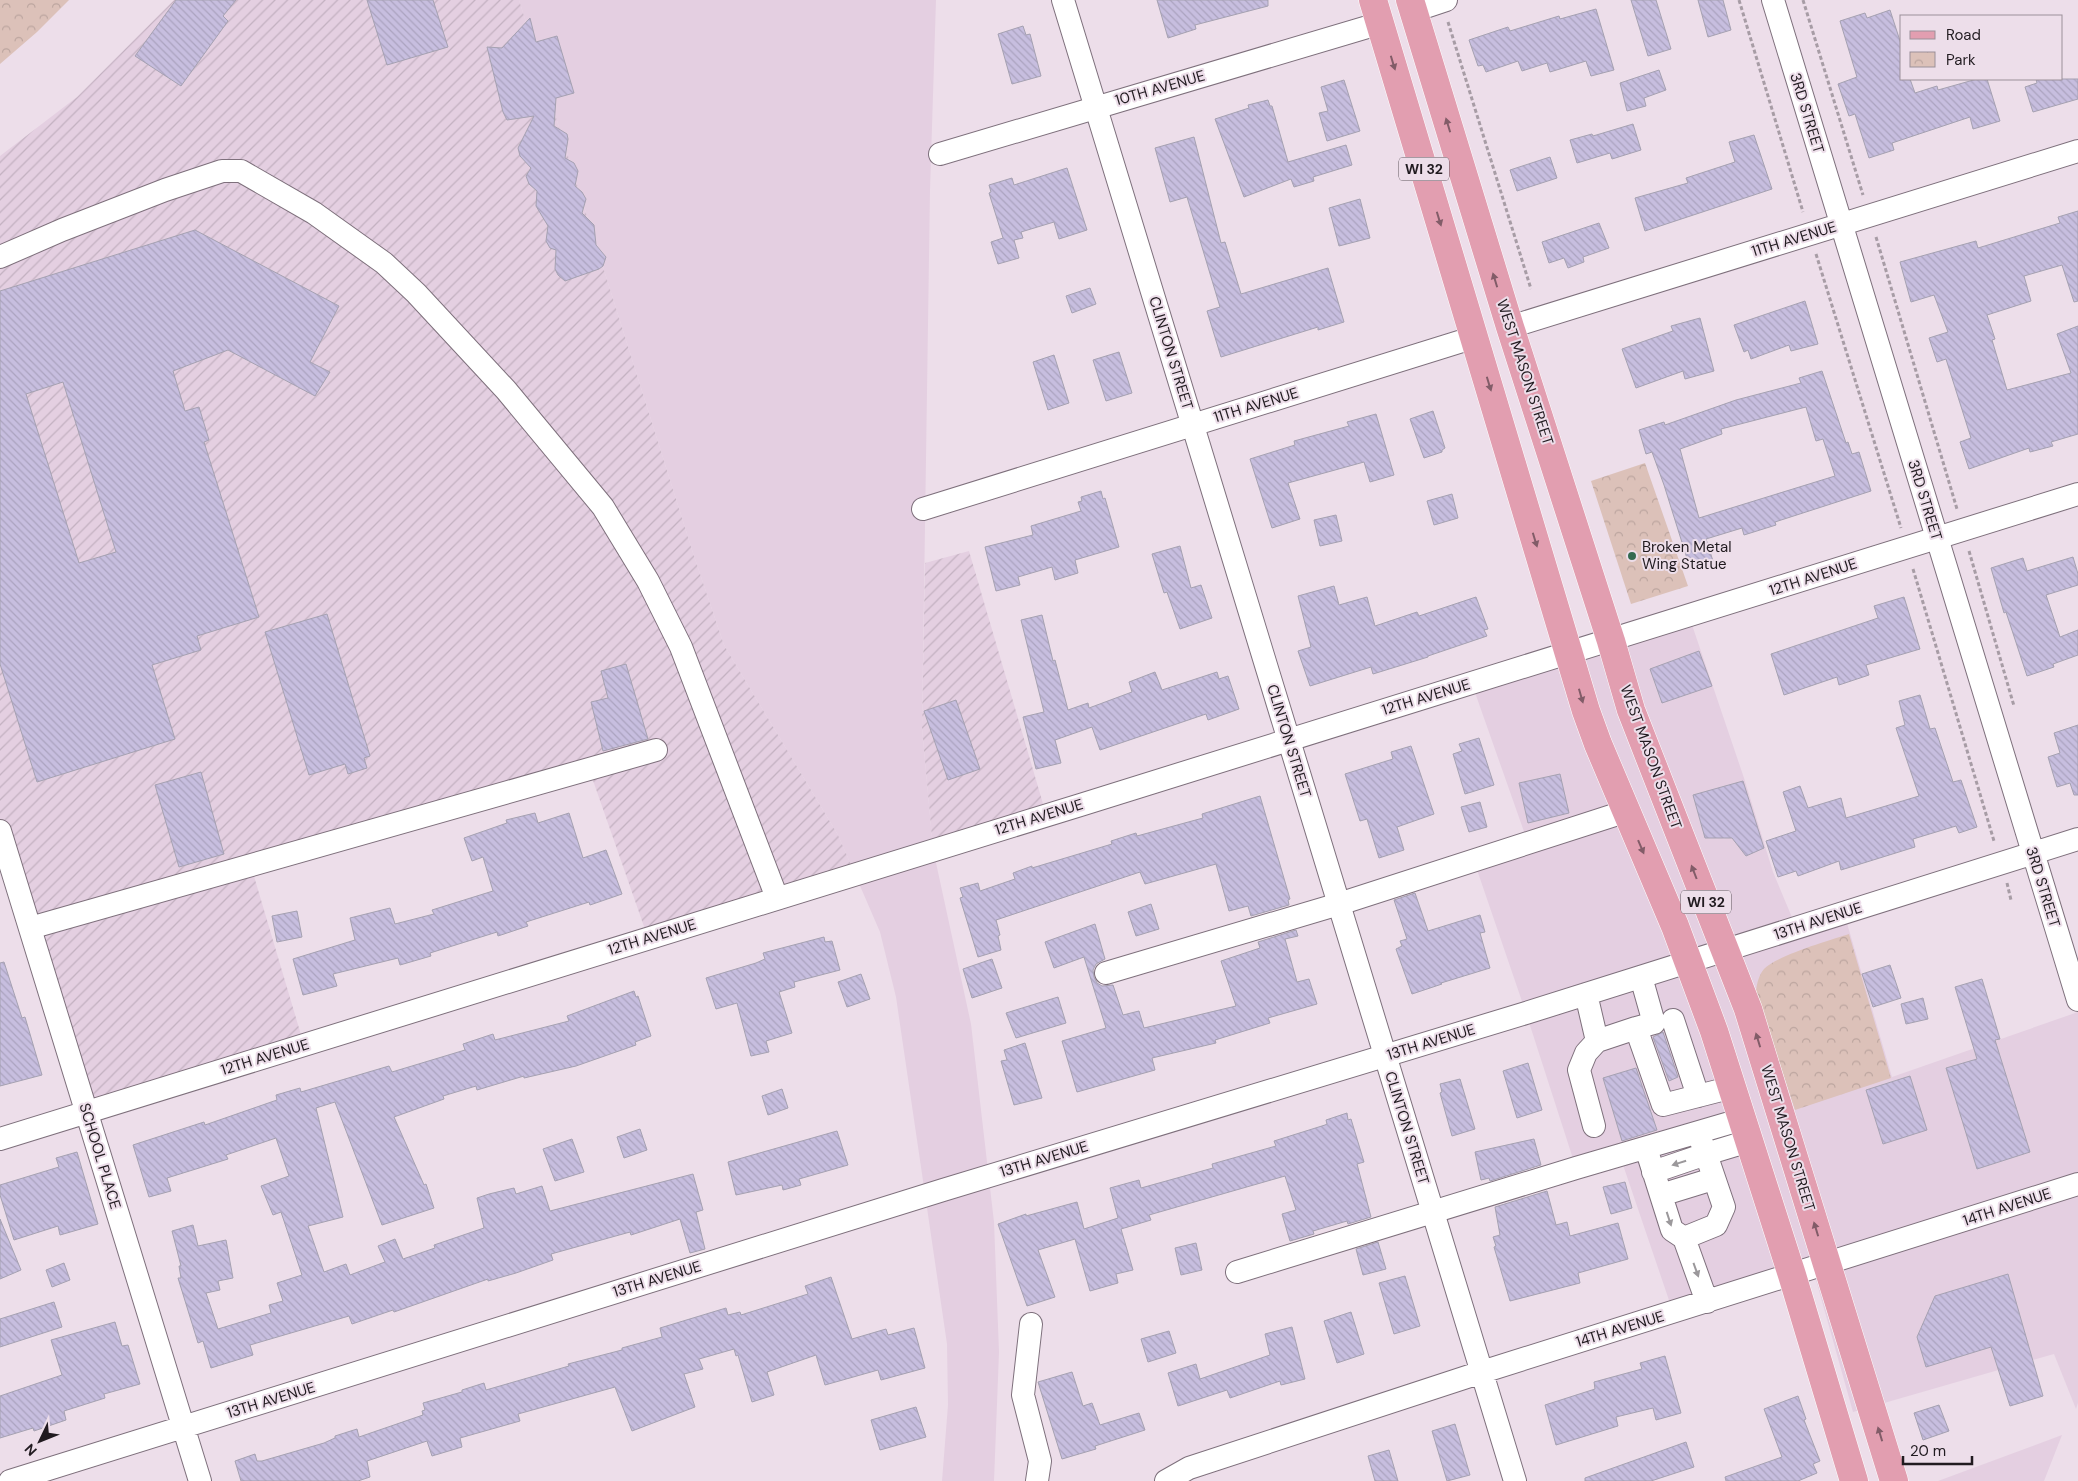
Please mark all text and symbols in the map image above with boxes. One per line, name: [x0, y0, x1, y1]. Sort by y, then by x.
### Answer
legend: [1900, 15, 2063, 80]
text: Road: [1946, 25, 1981, 45]
text: Park: [1946, 50, 1976, 70]
one-way arrow: [1389, 56, 1397, 71]
street label: 10TH AVENUE: [1113, 66, 1207, 110]
street label: 3RD STREET: [1785, 70, 1829, 156]
one-way arrow: [1443, 117, 1451, 132]
road number: WI 32: [1399, 157, 1449, 180]
one-way arrow: [1436, 212, 1444, 227]
street label: 11TH AVENUE: [1749, 217, 1839, 261]
one-way arrow: [1491, 273, 1499, 288]
street label: CLINTON STREET: [1144, 294, 1198, 412]
street label: WEST MASON STREET: [1492, 297, 1558, 447]
one-way arrow: [1485, 377, 1493, 392]
street label: 11TH AVENUE: [1211, 383, 1301, 427]
street label: 3RD STREET: [1903, 457, 1947, 543]
one-way arrow: [1531, 533, 1539, 548]
place label: Broken Metal Wing Statue: [1642, 537, 1732, 574]
marker: Broken Metal Wing Statue: [1626, 550, 1638, 562]
street label: 12TH AVENUE: [1766, 553, 1860, 601]
street label: 12TH AVENUE: [1379, 674, 1473, 720]
street label: CLINTON STREET: [1262, 682, 1316, 800]
street label: WEST MASON STREET: [1616, 682, 1686, 832]
one-way arrow: [1578, 688, 1586, 703]
street label: 12TH AVENUE: [992, 794, 1086, 840]
one-way arrow: [1638, 839, 1646, 854]
street label: 3RD STREET: [2021, 844, 2065, 930]
one-way arrow: [1690, 865, 1698, 879]
road number: WI 32: [1681, 890, 1731, 914]
street label: 13TH AVENUE: [1771, 897, 1865, 945]
street label: 12TH AVENUE: [605, 914, 699, 960]
street label: 13TH AVENUE: [1384, 1019, 1478, 1065]
one-way arrow: [1753, 1033, 1761, 1048]
street label: 12TH AVENUE: [218, 1034, 312, 1080]
street label: WEST MASON STREET: [1756, 1062, 1820, 1214]
street label: CLINTON STREET: [1380, 1069, 1434, 1187]
street label: SCHOOL PLACE: [74, 1100, 126, 1212]
street label: 13TH AVENUE: [997, 1136, 1091, 1182]
one-way arrow: [1672, 1160, 1687, 1167]
street label: 14TH AVENUE: [1960, 1183, 2054, 1231]
one-way arrow: [1665, 1212, 1673, 1227]
one-way arrow: [1811, 1221, 1819, 1236]
street label: 13TH AVENUE: [610, 1256, 704, 1302]
one-way arrow: [1693, 1263, 1700, 1278]
street label: 14TH AVENUE: [1573, 1306, 1667, 1352]
street label: 13TH AVENUE: [224, 1377, 318, 1423]
north arrow: [15, 1416, 65, 1466]
one-way arrow: [1875, 1427, 1883, 1442]
scale bar: [1903, 1434, 1972, 1466]
text: N: [20, 1440, 41, 1460]
text: 20 m: [1910, 1441, 1946, 1461]

